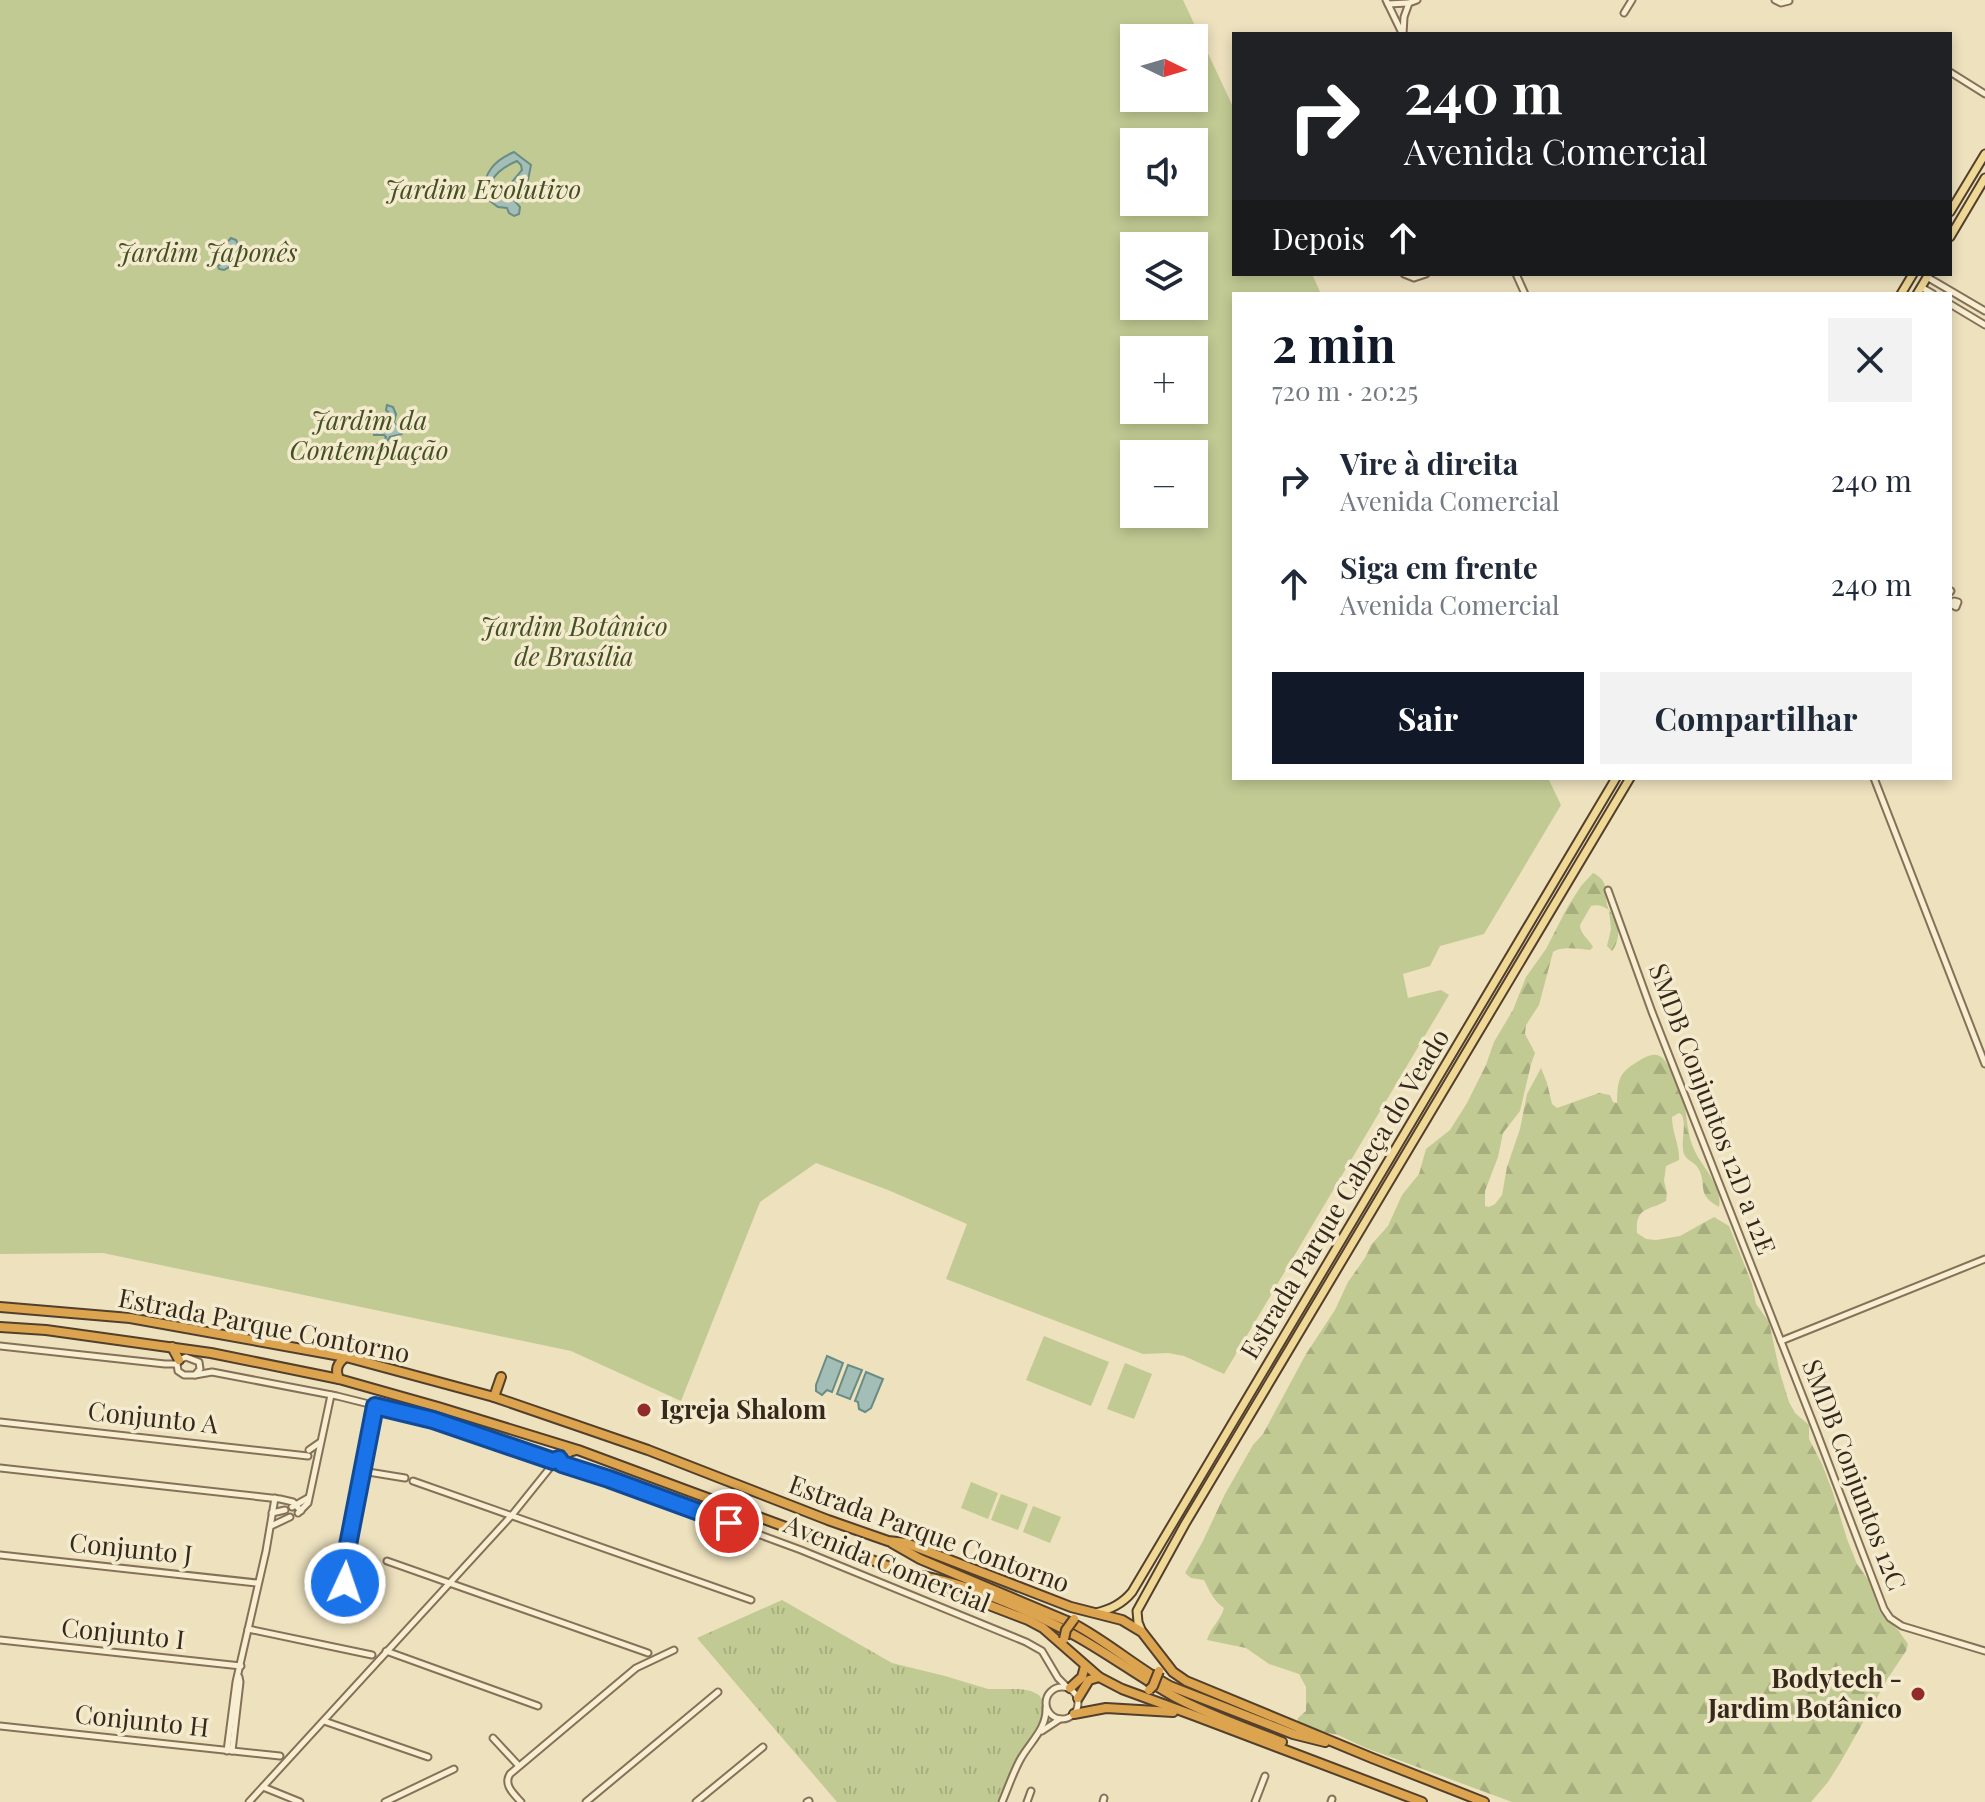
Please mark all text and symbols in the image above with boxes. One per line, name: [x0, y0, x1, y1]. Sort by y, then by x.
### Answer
north arrow: [1120, 24, 1208, 112]
map controls: [1120, 24, 1208, 528]
text: 240 m: [1404, 54, 1563, 129]
icon: right: [1272, 64, 1376, 168]
text: Avenida Comercial: [1404, 126, 1708, 174]
button: sound: [1120, 128, 1208, 216]
park label: Jardim Evolutivo: [385, 171, 581, 206]
icon: ahead: [1381, 216, 1425, 260]
text: Depois: [1272, 218, 1365, 258]
button: layers: [1120, 232, 1208, 320]
park label: Jardim Japonês: [117, 234, 298, 269]
text: 2 min: [1272, 311, 1396, 375]
button: close: [1828, 318, 1912, 402]
button: +: [1120, 336, 1208, 424]
text: 720 m · 20:25: [1272, 373, 1418, 408]
park label: Jardim da Contemplação: [290, 402, 448, 467]
button: −: [1120, 440, 1208, 528]
text: Vire à direita: [1340, 443, 1518, 483]
icon: right: [1272, 458, 1316, 502]
text: 240 m: [1831, 460, 1912, 500]
text: Avenida Comercial: [1340, 483, 1559, 518]
text: Siga em frente: [1340, 547, 1538, 587]
icon: ahead: [1272, 562, 1316, 606]
text: 240 m: [1831, 564, 1912, 604]
text: Avenida Comercial: [1340, 587, 1559, 622]
park label: Jardim Botânico de Brasília: [480, 608, 668, 673]
button: Sair: [1272, 672, 1584, 764]
button: Compartilhar: [1600, 672, 1912, 764]
street label: SMDB Conjuntos 12D a 12E: [1642, 958, 1785, 1259]
street label: Estrada Parque Cabeça do Veado: [1231, 1022, 1456, 1365]
street label: Estrada Parque Contorno: [116, 1279, 413, 1370]
street label: SMDB Conjuntos 12C: [1795, 1354, 1916, 1595]
place label: Igreja Shalom: [660, 1391, 827, 1426]
street label: Conjunto A: [86, 1392, 221, 1441]
marker: Igreja Shalom: [635, 1401, 653, 1419]
street label: Estrada Parque Contorno: [784, 1465, 1075, 1600]
pin: [695, 1489, 763, 1557]
icon: arrive: [707, 1501, 751, 1545]
street label: Avenida Comercial: [778, 1505, 996, 1620]
street label: Conjunto J: [68, 1524, 194, 1571]
position arrow: [303, 1541, 387, 1625]
street label: Conjunto I: [60, 1609, 187, 1656]
place label: Bodytech - Jardim Botânico: [1707, 1660, 1902, 1725]
marker: Bodytech - Jardim Botânico: [1909, 1685, 1927, 1703]
street label: Conjunto H: [73, 1695, 211, 1744]

